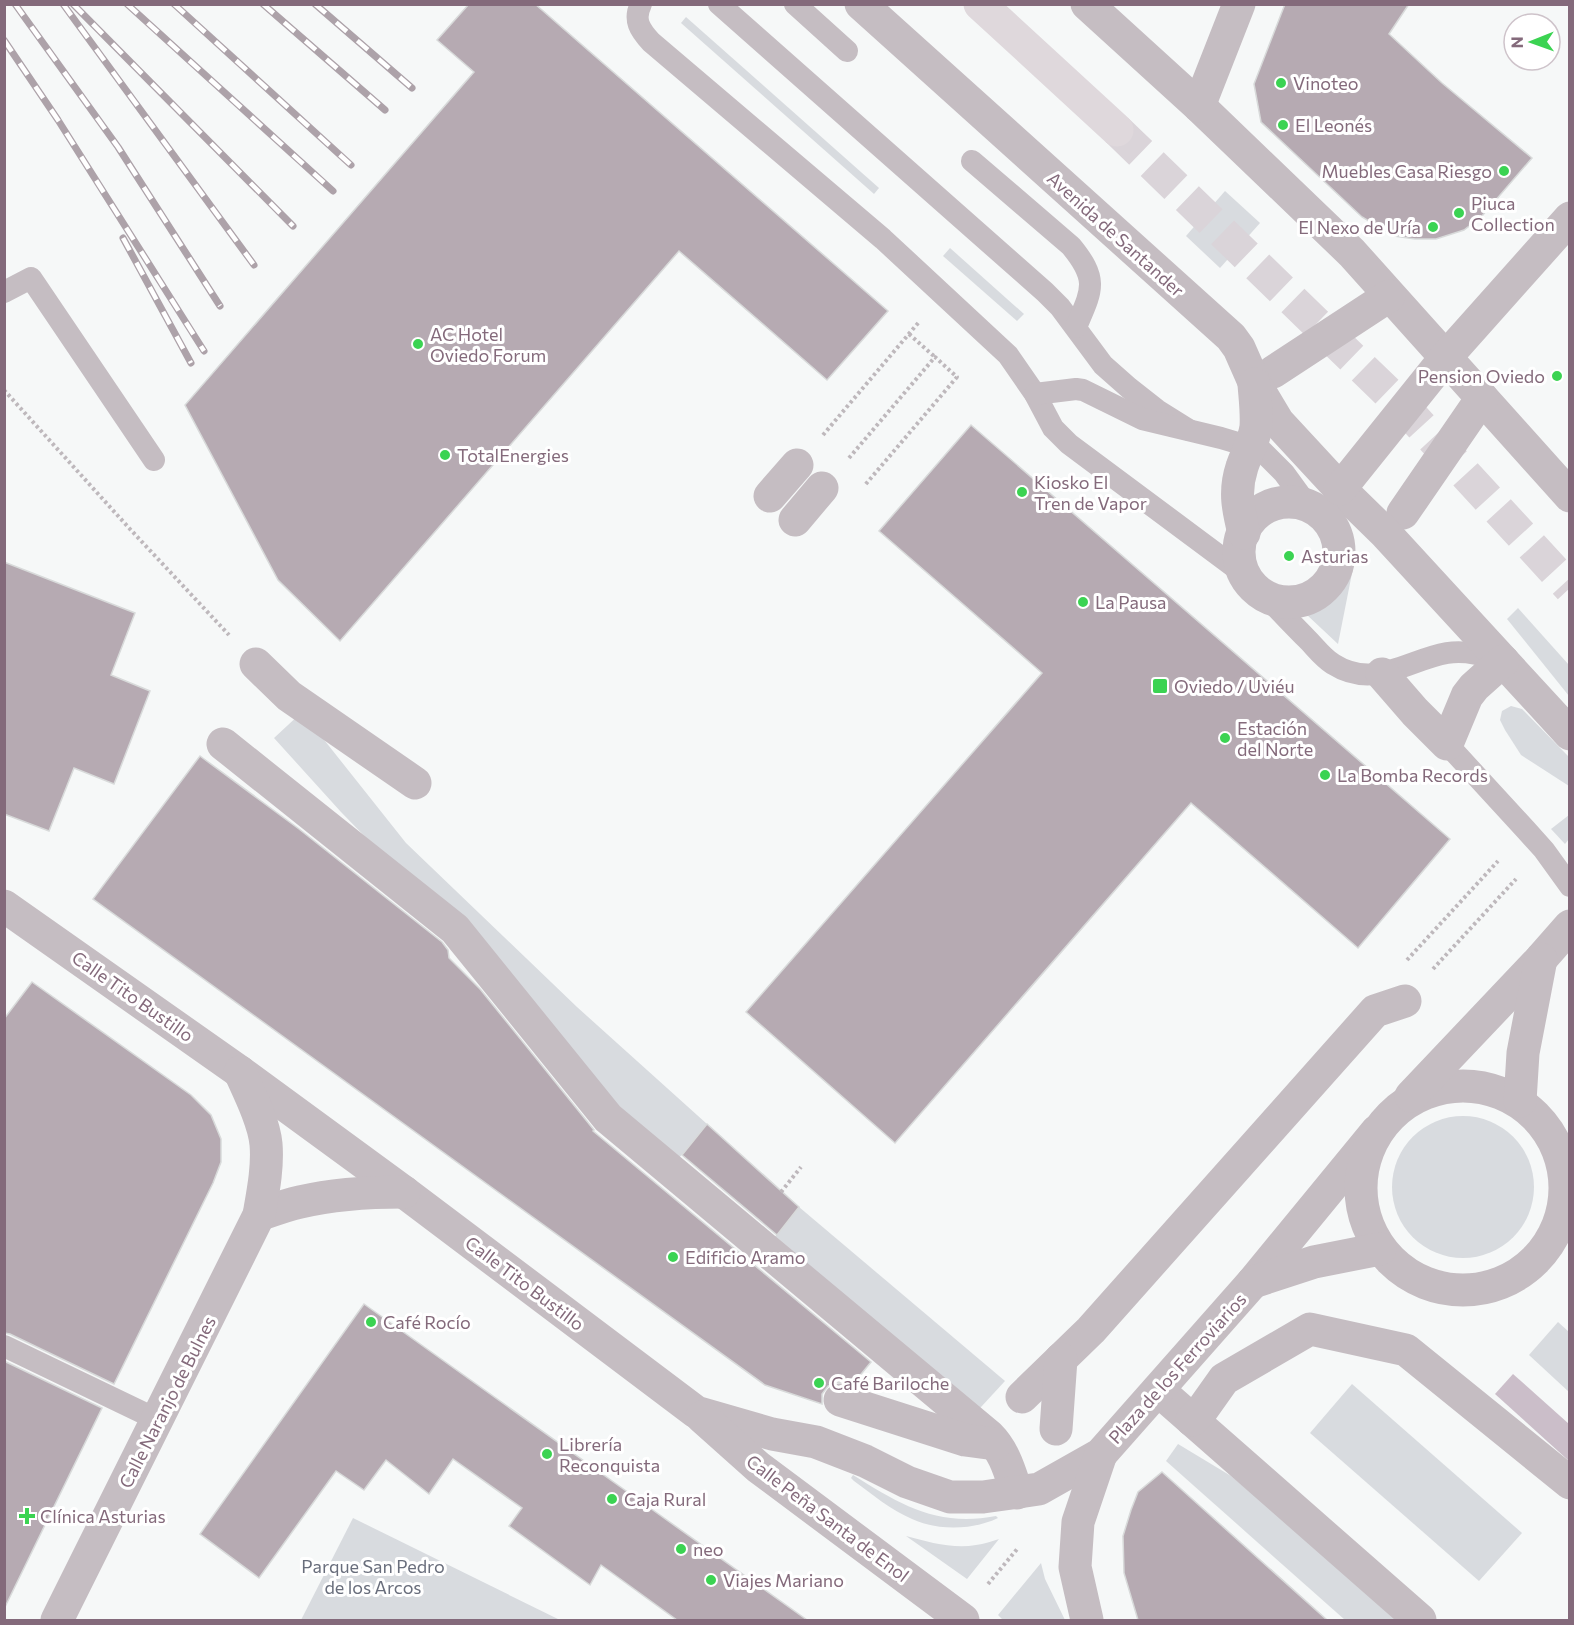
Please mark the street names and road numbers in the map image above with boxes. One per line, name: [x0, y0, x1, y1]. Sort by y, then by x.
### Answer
street label: Avenida de Santander: [1043, 167, 1189, 301]
street label: Calle Tito Bustillo: [68, 946, 198, 1046]
street label: Calle Tito Bustillo: [461, 1231, 589, 1335]
street label: Plaza de los Ferroviarios: [1104, 1288, 1250, 1448]
street label: Calle Naranjo de Bulnes: [114, 1312, 220, 1492]
street label: Calle Peña Santa de Enol: [742, 1450, 914, 1586]

